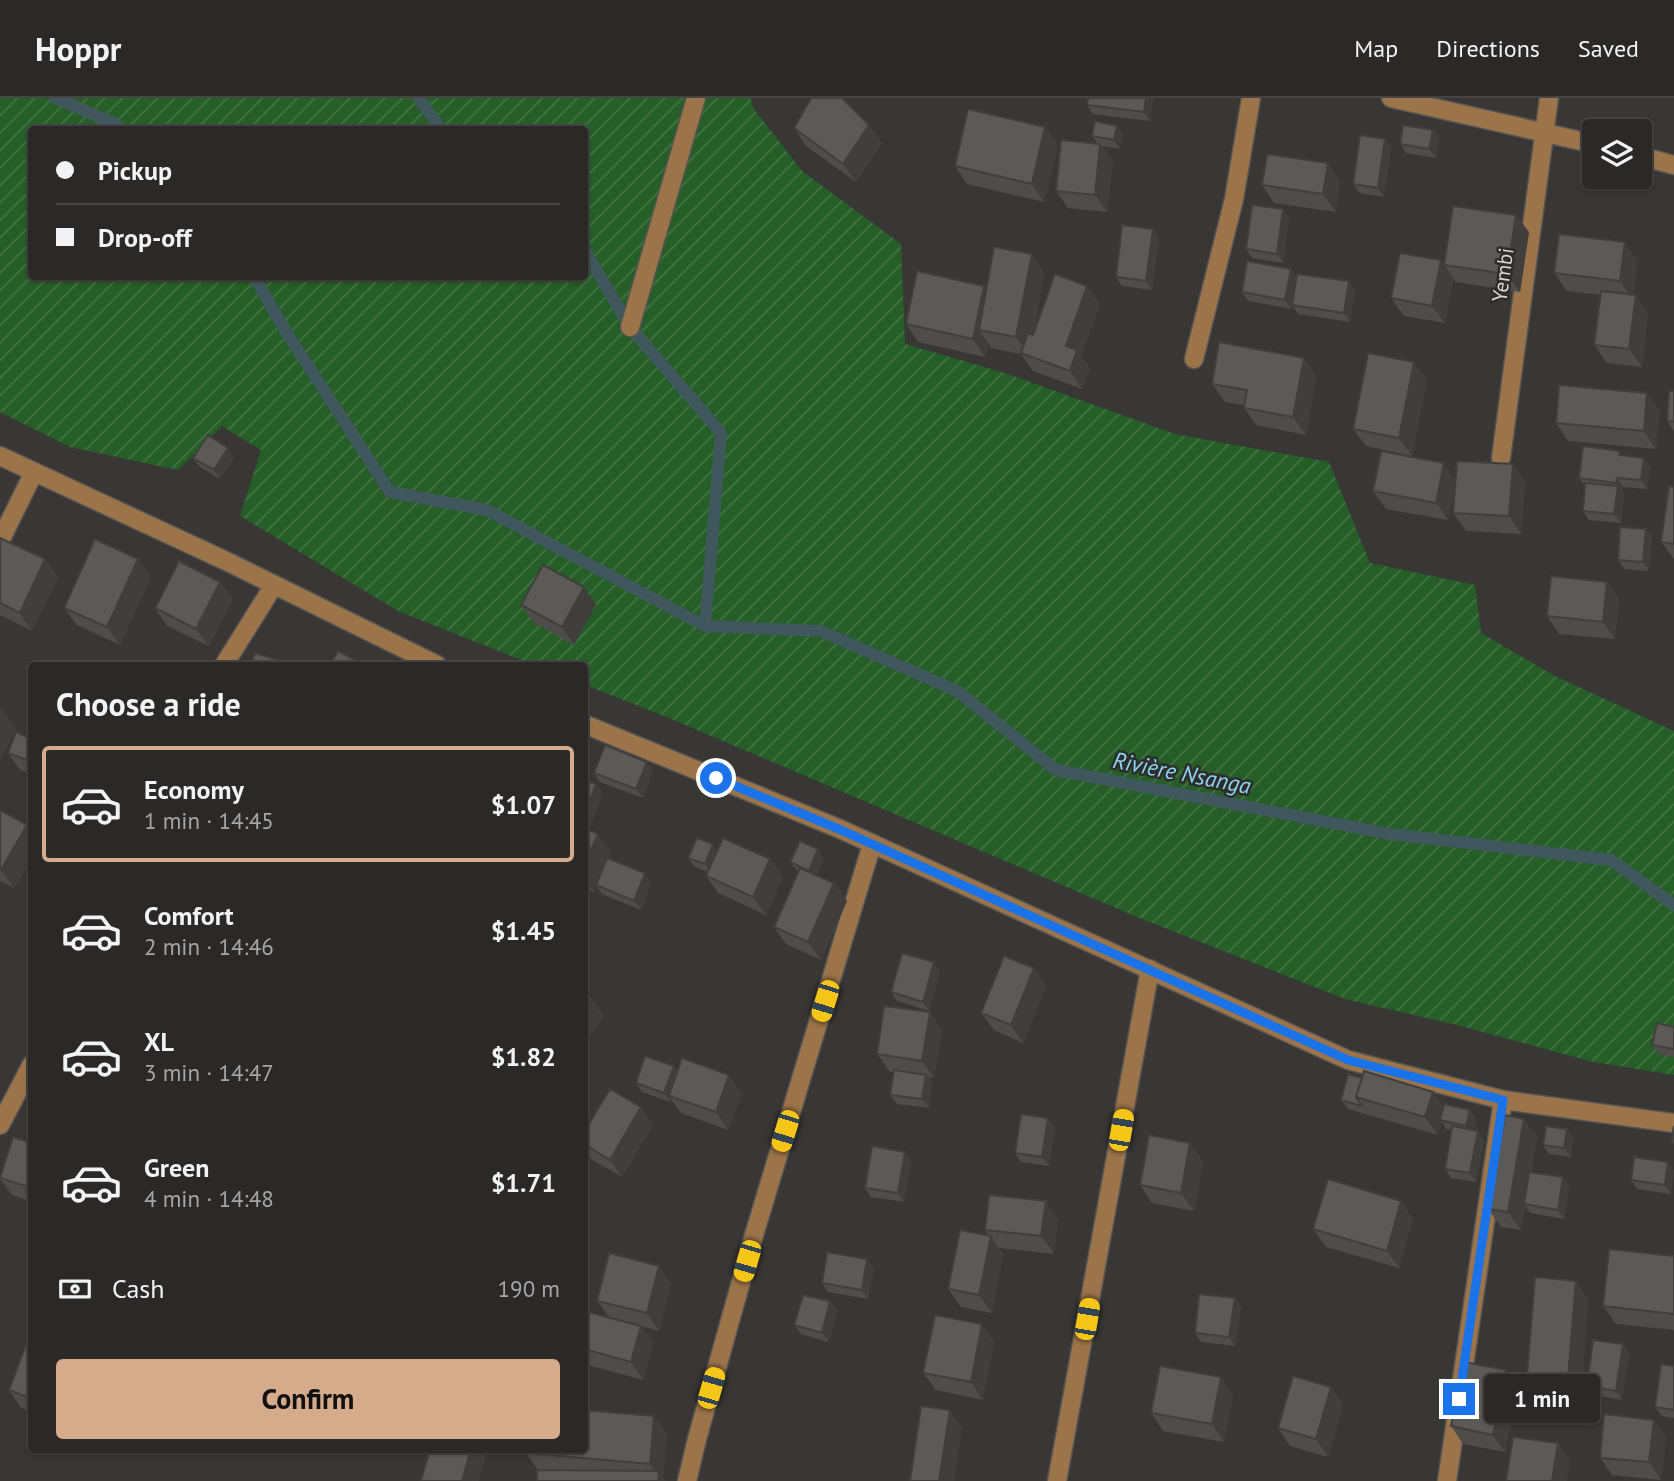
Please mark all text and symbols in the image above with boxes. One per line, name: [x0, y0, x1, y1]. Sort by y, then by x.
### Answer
text: Hoppr: [35, 27, 121, 70]
text: Map: [1354, 33, 1398, 64]
text: Directions: [1436, 33, 1540, 64]
text: Saved: [1578, 33, 1639, 64]
map controls: [1582, 119, 1652, 189]
button: layers: [1582, 119, 1652, 189]
text: Pickup: [98, 154, 172, 187]
text: Drop-off: [98, 221, 192, 254]
street label: Yembi: [1485, 246, 1520, 304]
text: Choose a ride: [56, 683, 241, 725]
water label: Rivière Nsanga: [1111, 745, 1253, 800]
route start: [700, 762, 732, 794]
icon: car: [60, 773, 123, 836]
text: Economy: [144, 773, 244, 806]
text: $1.07: [491, 788, 556, 821]
text: 1 min · 14:45: [144, 806, 274, 835]
icon: car: [60, 899, 123, 962]
text: Comfort: [144, 899, 234, 932]
text: $1.45: [491, 914, 556, 947]
text: 2 min · 14:46: [144, 932, 274, 961]
car: [809, 978, 842, 1024]
icon: car: [60, 1025, 123, 1088]
text: XL: [144, 1025, 174, 1058]
text: $1.82: [491, 1040, 556, 1073]
text: 3 min · 14:47: [144, 1058, 274, 1087]
car: [1108, 1107, 1135, 1153]
car: [769, 1108, 802, 1154]
icon: car: [60, 1151, 123, 1214]
text: Green: [144, 1151, 209, 1184]
text: $1.71: [491, 1166, 556, 1199]
text: 4 min · 14:48: [144, 1184, 274, 1213]
car: [732, 1238, 763, 1284]
icon: cash: [56, 1270, 94, 1308]
text: Cash: [112, 1272, 164, 1305]
text: 190 m: [498, 1274, 560, 1303]
car: [1074, 1296, 1101, 1342]
button: Confirm: [56, 1359, 560, 1439]
car: [696, 1365, 727, 1411]
callout: 1 min: [1484, 1374, 1599, 1424]
route end: [1443, 1383, 1475, 1415]
text: 1 min: [1514, 1384, 1570, 1413]

